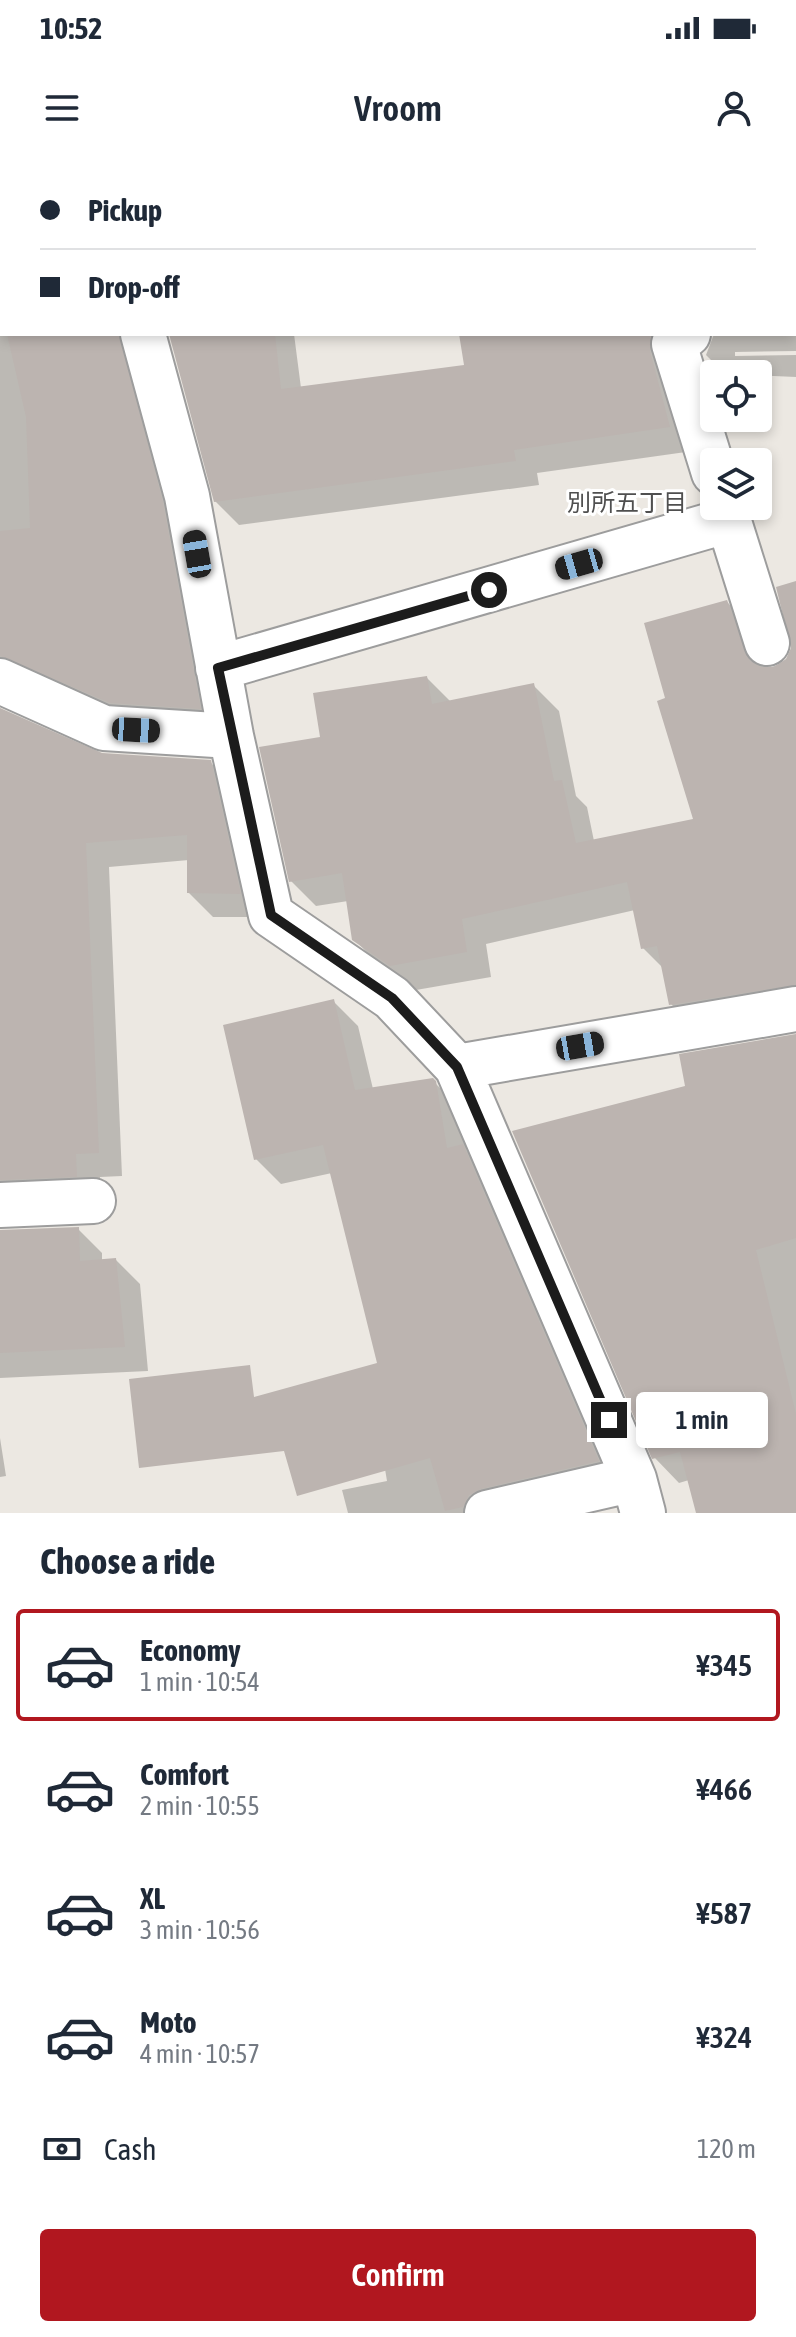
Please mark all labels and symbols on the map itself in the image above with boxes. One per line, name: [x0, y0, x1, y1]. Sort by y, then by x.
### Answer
district label: 別所五丁目: [567, 489, 687, 516]
car: [181, 528, 213, 580]
car: [553, 546, 605, 582]
route start: [471, 572, 507, 608]
car: [111, 717, 161, 743]
car: [554, 1030, 606, 1062]
callout: 1 min: [637, 1392, 769, 1448]
route end: [591, 1402, 627, 1438]

